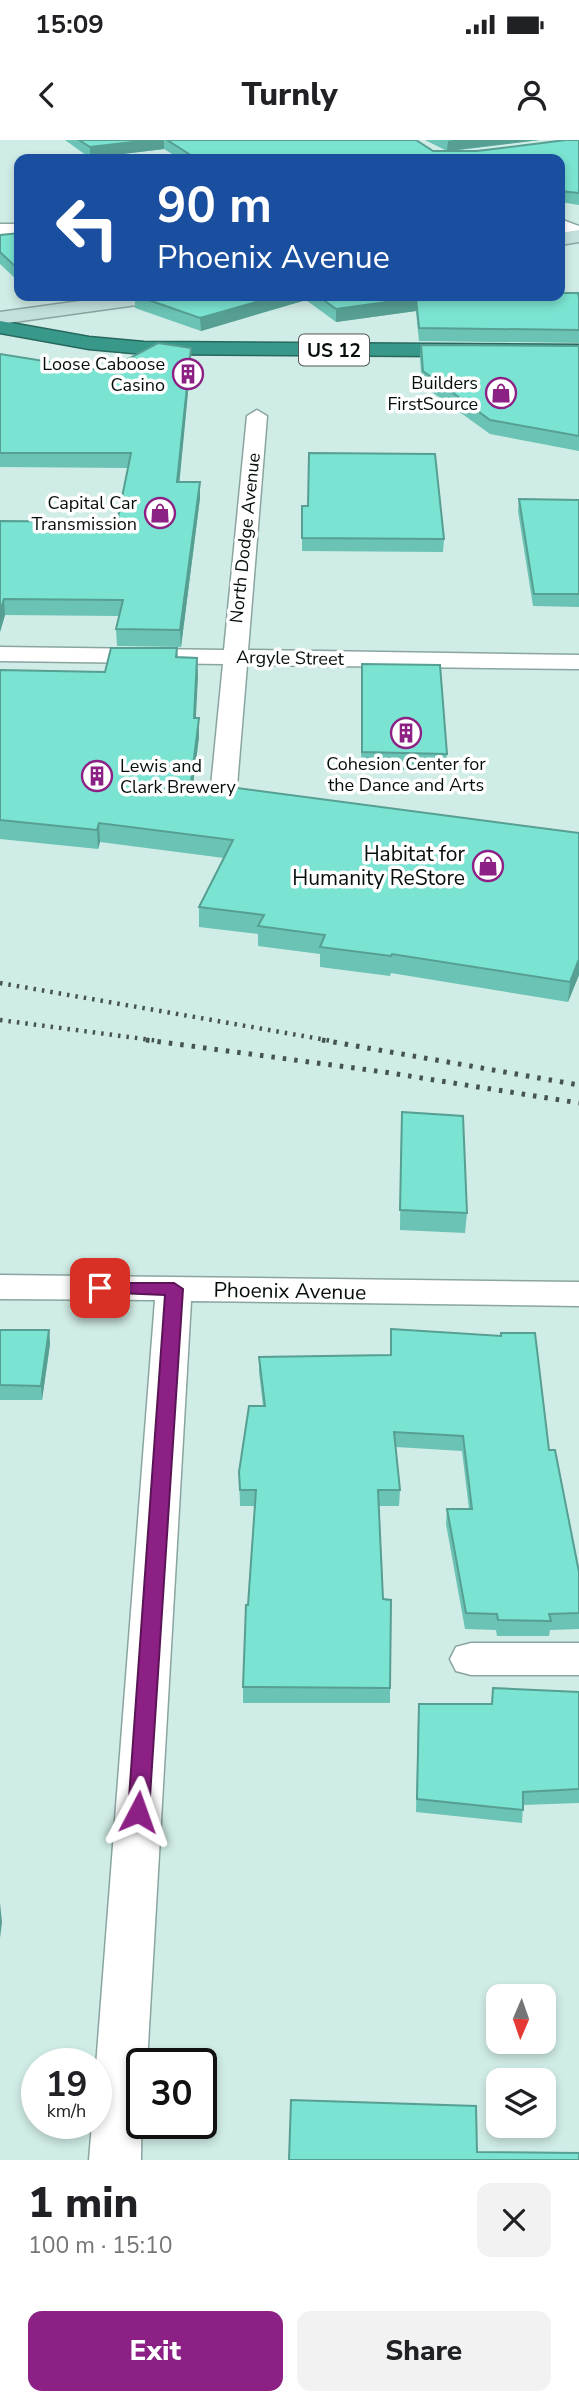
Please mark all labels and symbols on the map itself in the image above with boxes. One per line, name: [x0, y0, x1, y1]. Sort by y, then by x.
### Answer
road number: US 12: [299, 334, 369, 366]
place label: Loose Caboose Casino: [42, 352, 165, 397]
building icon: Loose Caboose Casino: [171, 357, 205, 391]
place label: Builders FirstSource: [388, 371, 478, 416]
shop icon: Builders FirstSource: [484, 376, 518, 410]
street label: North Dodge Avenue: [224, 452, 266, 624]
place label: Capital Car Transmission: [31, 491, 138, 536]
shop icon: Capital Car Transmission: [143, 496, 177, 530]
street label: Argyle Street: [236, 645, 345, 671]
building icon: Cohesion Center for the Dance and Arts: [389, 716, 423, 750]
place label: Cohesion Center for the Dance and Arts: [326, 752, 486, 797]
place label: Lewis and Clark Brewery: [120, 754, 237, 799]
building icon: Lewis and Clark Brewery: [80, 759, 114, 793]
place label: Habitat for Humanity ReStore: [292, 840, 465, 892]
shop icon: Habitat for Humanity ReStore: [471, 849, 505, 883]
pin: [70, 1258, 130, 1318]
street label: Phoenix Avenue: [213, 1276, 367, 1306]
position arrow: [101, 1775, 175, 1849]
north arrow: [486, 1984, 556, 2054]
speed limit sign: 30: [126, 2048, 217, 2139]

